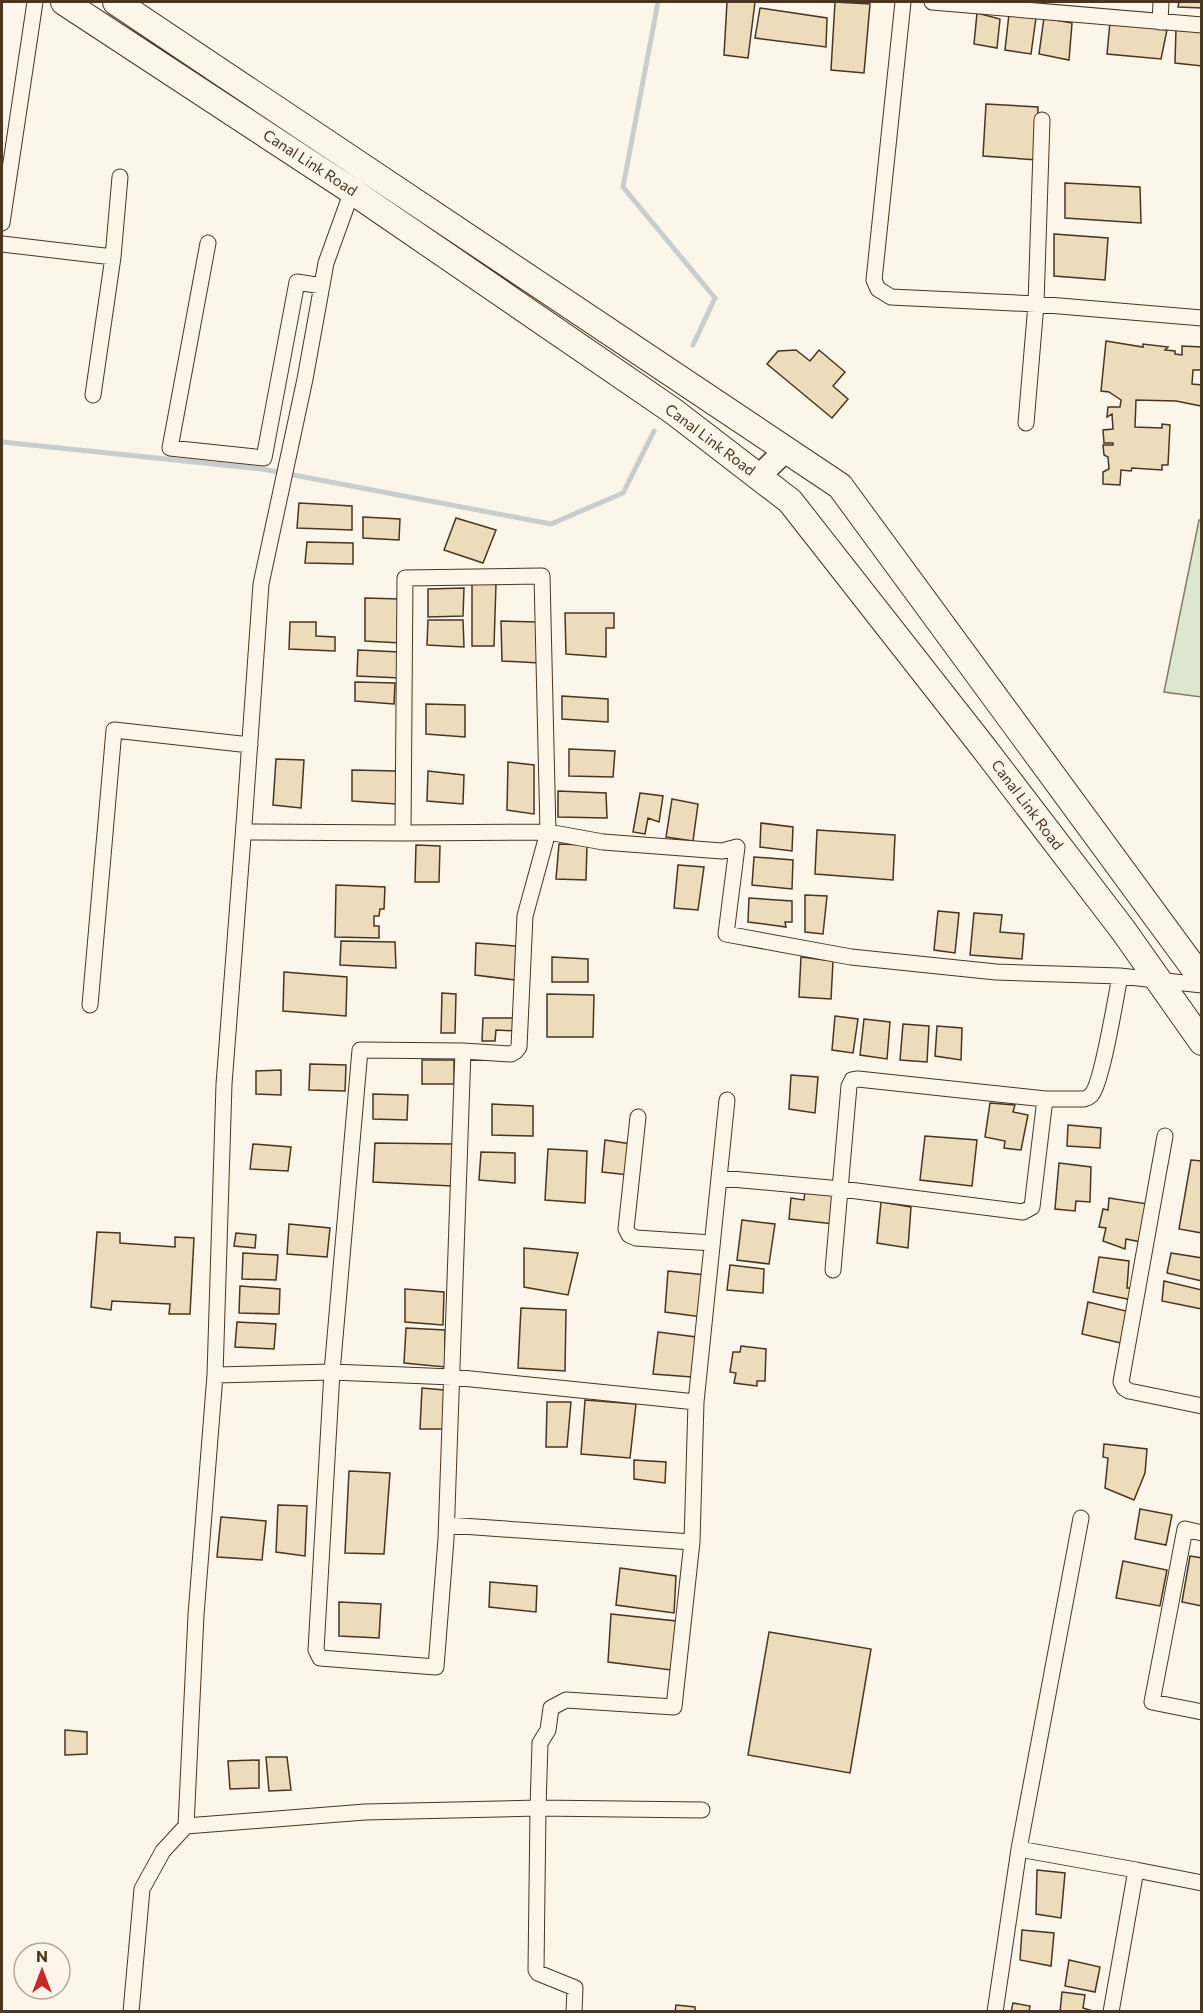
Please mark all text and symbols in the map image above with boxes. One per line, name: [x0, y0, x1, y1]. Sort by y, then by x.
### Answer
street label: Canal Link Road: [260, 125, 361, 199]
street label: Canal Link Road: [662, 399, 759, 479]
street label: Canal Link Road: [988, 756, 1068, 853]
north arrow: [12, 1941, 72, 2001]
text: N: [36, 1946, 48, 1965]

